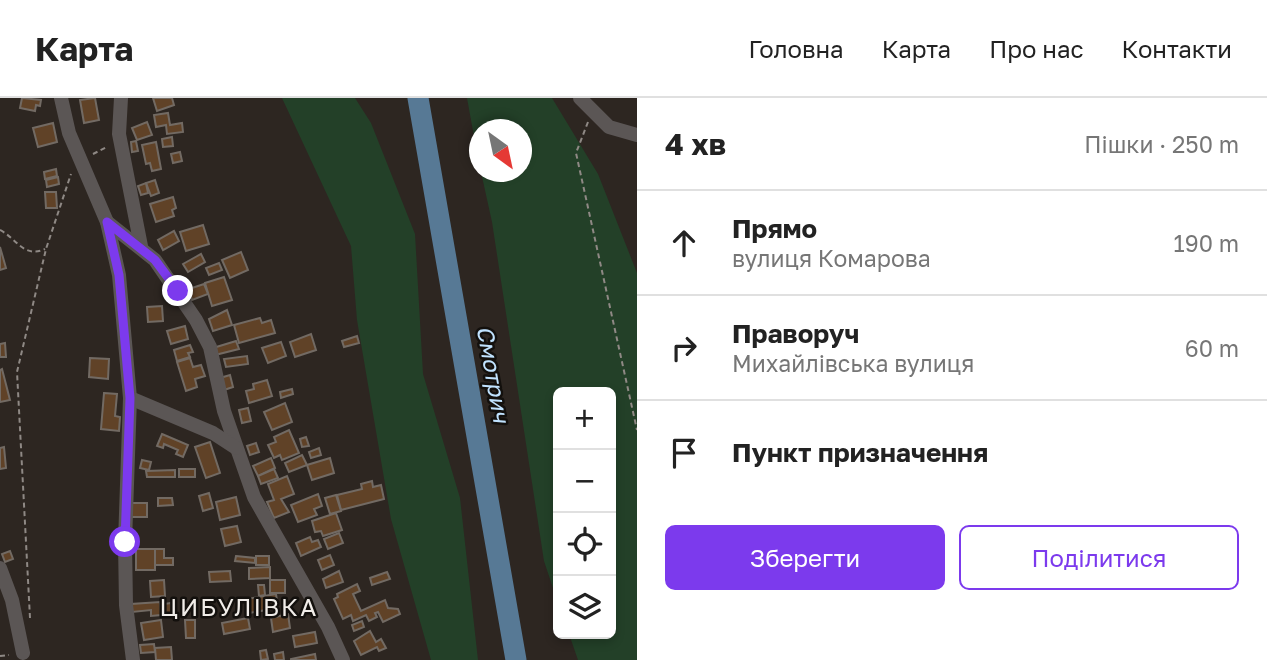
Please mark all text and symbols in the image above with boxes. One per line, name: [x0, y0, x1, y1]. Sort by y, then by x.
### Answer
text: Карта: [35, 29, 134, 68]
text: Головна: [748, 34, 844, 63]
text: Карта: [882, 34, 951, 63]
text: Про нас: [989, 34, 1084, 63]
text: Контакти: [1122, 34, 1232, 63]
north arrow: [469, 119, 532, 182]
text: 4 хв: [665, 126, 726, 162]
text: Пішки · 250 m: [1084, 130, 1239, 158]
text: Прямо: [732, 213, 817, 244]
icon: ahead: [665, 224, 703, 262]
text: 190 m: [1174, 229, 1239, 257]
text: вулиця Комарова: [732, 244, 931, 272]
route end: [162, 275, 193, 306]
text: Праворуч: [732, 318, 860, 349]
water label: Смотрич: [472, 323, 516, 426]
icon: right: [665, 329, 703, 367]
text: 60 m: [1185, 334, 1239, 362]
text: Михайлівська вулиця: [732, 349, 974, 377]
map controls: [553, 387, 616, 639]
button: +: [553, 387, 616, 450]
icon: arrive: [665, 434, 703, 472]
text: Пункт призначення: [732, 437, 988, 468]
button: −: [553, 450, 616, 513]
button: locate: [553, 513, 616, 576]
button: Зберегти: [665, 525, 945, 590]
button: Поділитися: [959, 525, 1239, 590]
route start: [109, 526, 140, 557]
button: layers: [553, 576, 616, 639]
district label: ЦИБУЛІВКА: [160, 592, 318, 621]

